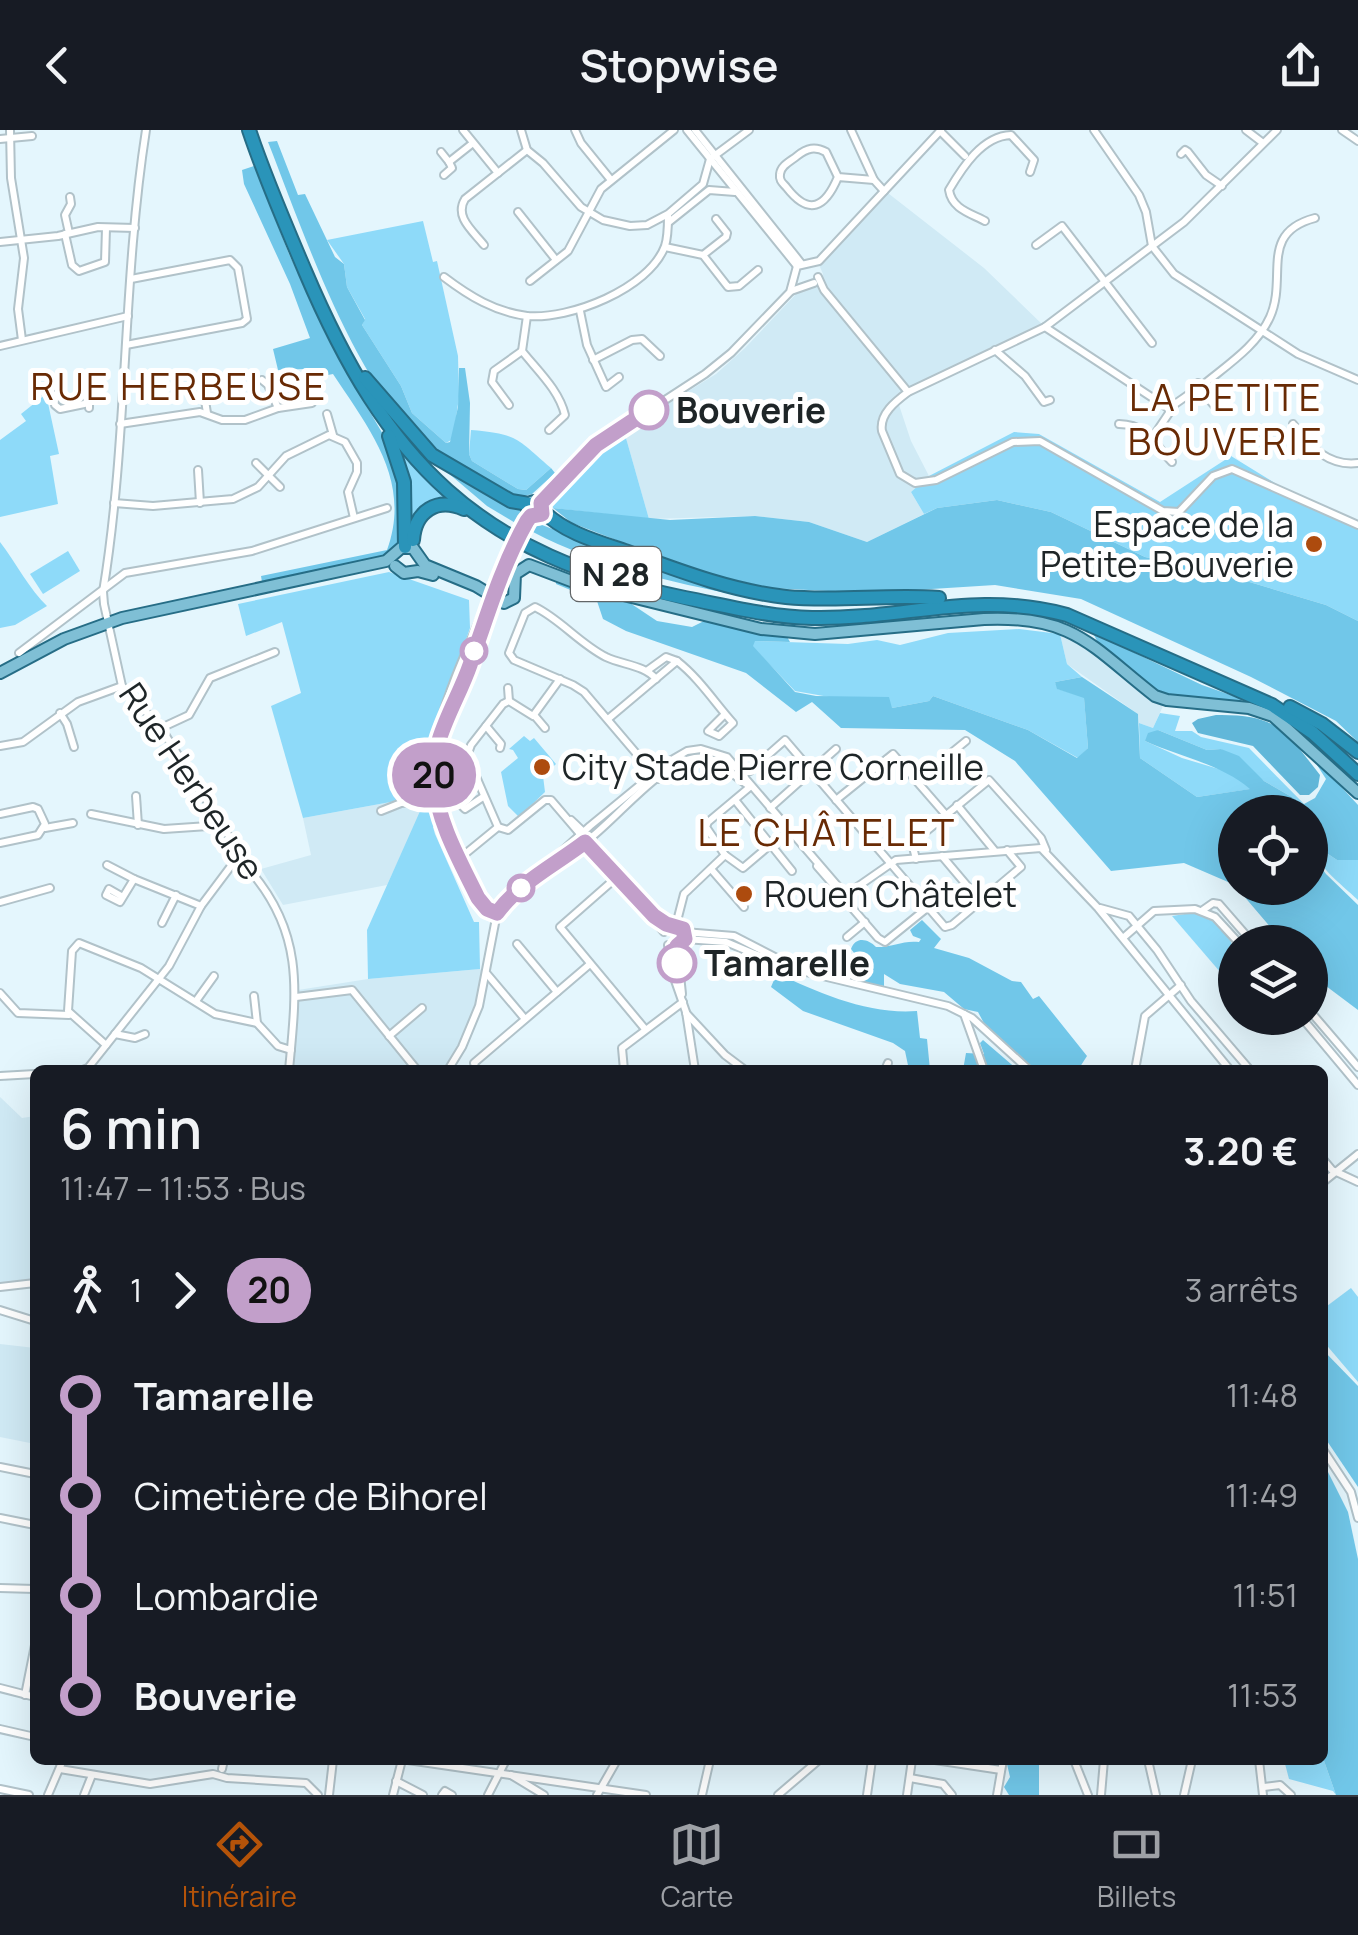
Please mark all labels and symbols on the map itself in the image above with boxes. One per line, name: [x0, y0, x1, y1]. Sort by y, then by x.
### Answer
district label: RUE HERBEUSE: [30, 359, 328, 411]
district label: LA PETITE BOUVERIE: [1128, 370, 1324, 466]
place label: Bouverie: [676, 386, 826, 434]
marker: Bouverie: [630, 391, 668, 429]
place label: Espace de la Petite-Bouverie: [1040, 500, 1294, 588]
marker: Espace de la Petite-Bouverie: [1303, 533, 1325, 555]
road number: N 28: [571, 547, 661, 601]
unlabelled marker: [461, 638, 487, 664]
street label: Rue Herbeuse: [108, 673, 276, 889]
line badge: 20: [389, 742, 479, 808]
place label: City Stade Pierre Corneille: [562, 743, 984, 791]
marker: City Stade Pierre Corneille: [531, 756, 553, 778]
district label: LE CHÂTELET: [697, 805, 957, 857]
place label: Rouen Châtelet: [764, 870, 1017, 918]
unlabelled marker: [508, 875, 534, 901]
marker: Rouen Châtelet: [733, 883, 755, 905]
place label: Tamarelle: [704, 939, 870, 987]
marker: Tamarelle: [658, 944, 696, 982]

